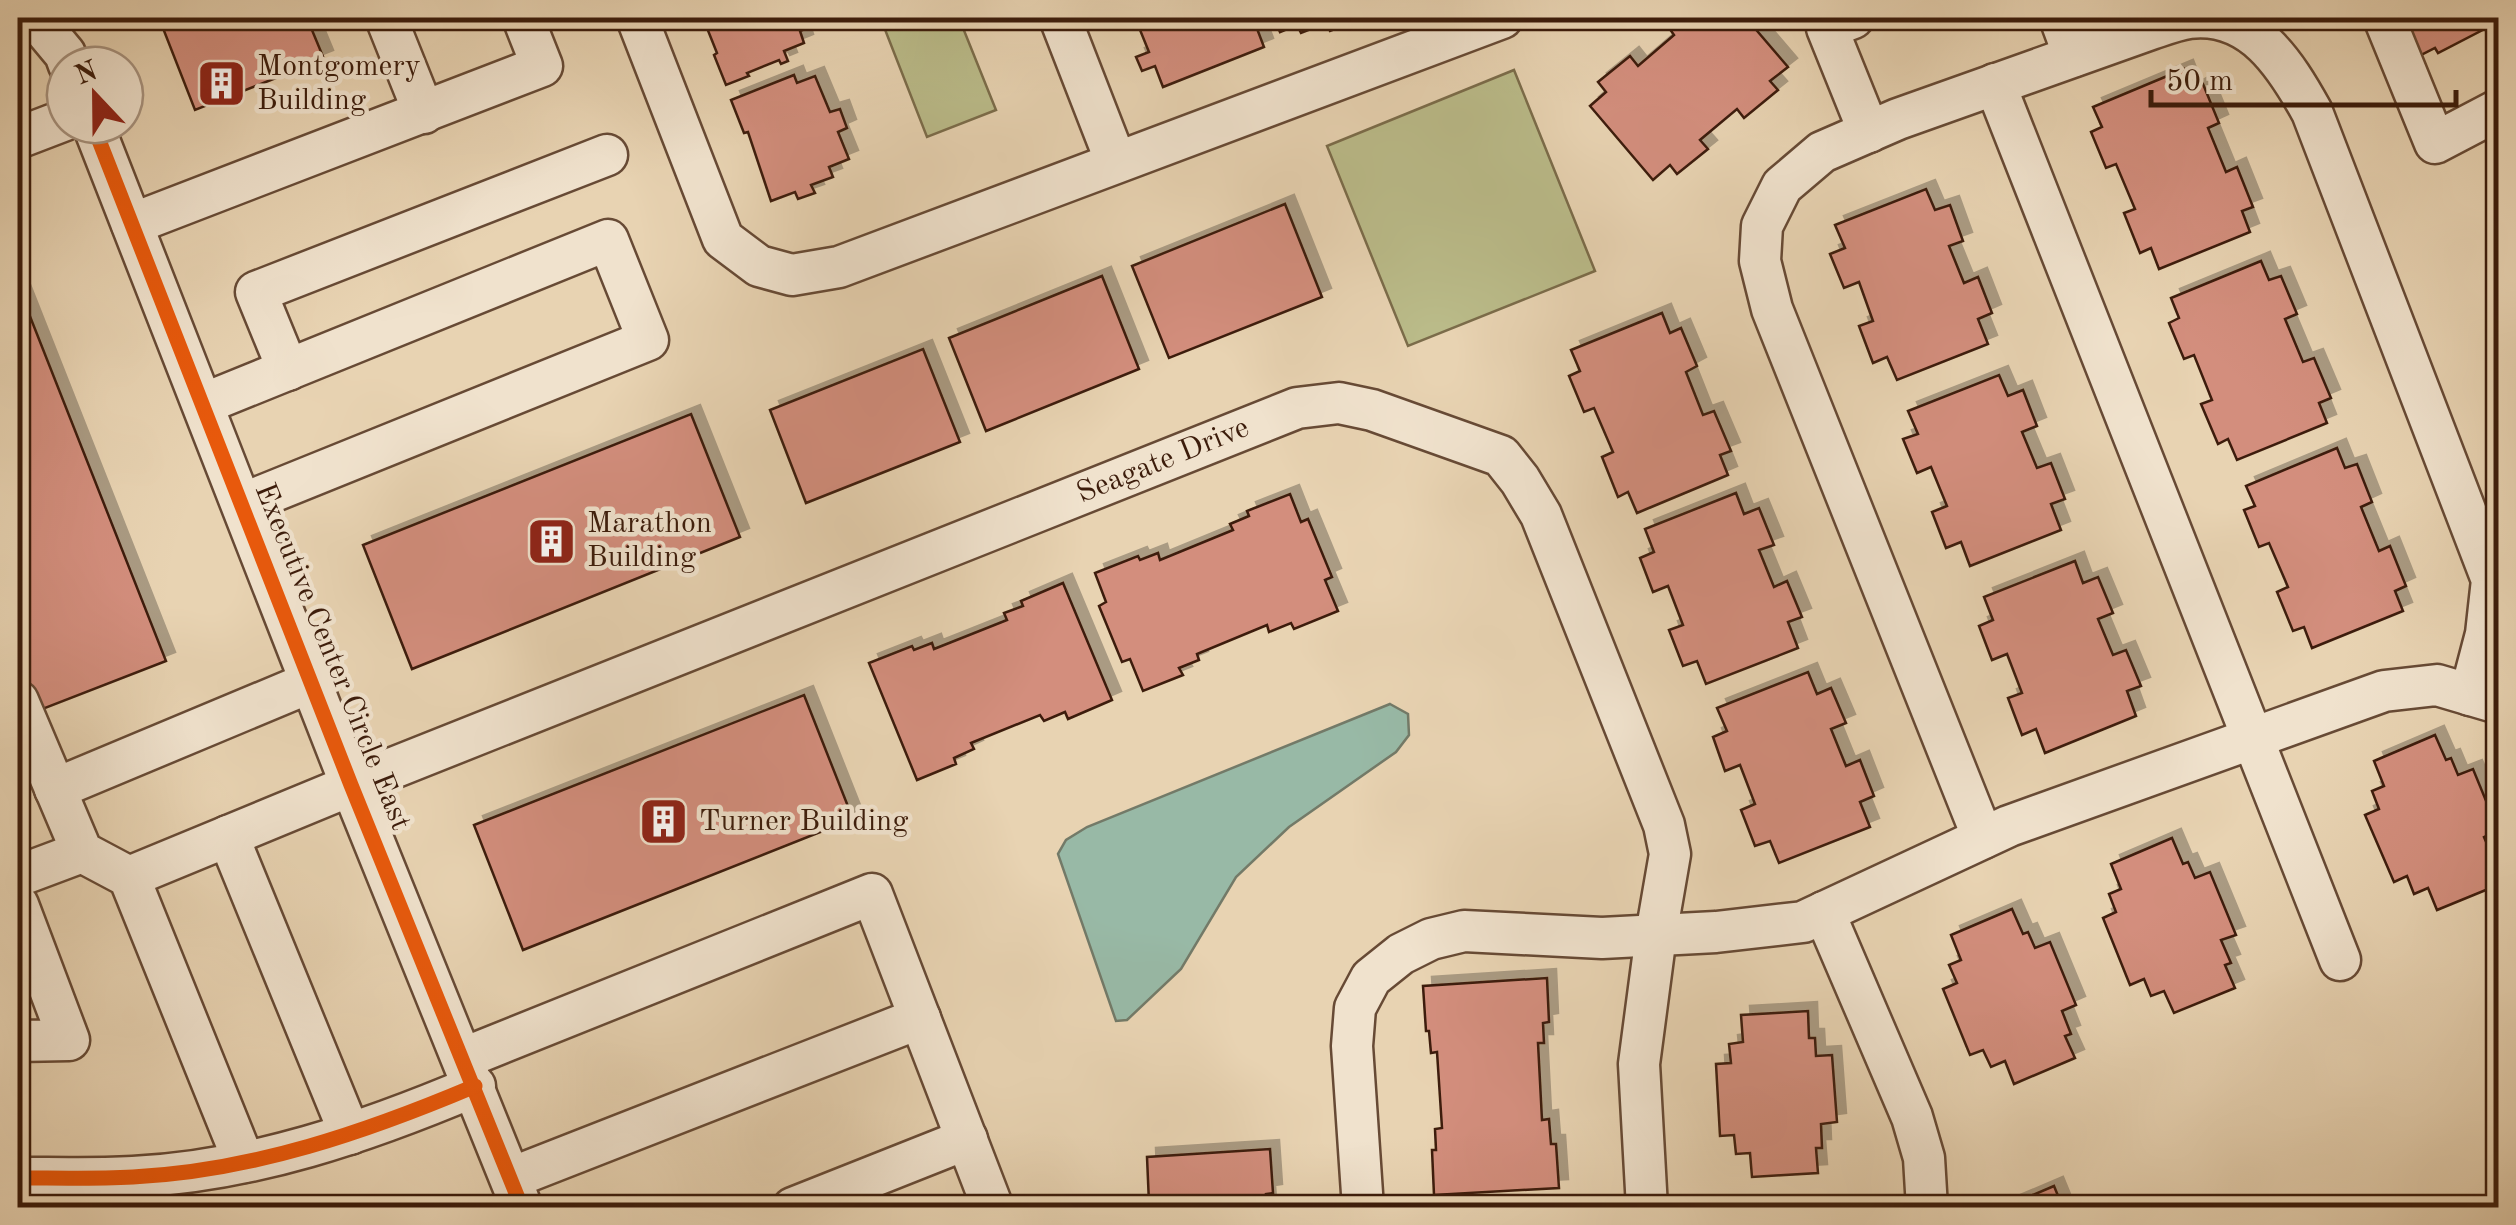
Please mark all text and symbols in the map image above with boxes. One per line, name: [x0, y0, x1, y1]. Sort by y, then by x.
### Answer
north arrow: [45, 45, 145, 145]
scale bar: [2151, 45, 2456, 107]
place label: Montgomery Building: [257, 52, 421, 116]
text: N: [72, 57, 102, 92]
building icon: Montgomery Building: [196, 58, 248, 110]
text: 50 m: [2166, 67, 2233, 97]
street label: Seagate Drive: [1073, 413, 1253, 509]
street label: Executive Center Circle East: [248, 479, 416, 835]
place label: Marathon Building: [587, 509, 712, 573]
building icon: Marathon Building: [526, 515, 578, 567]
building icon: Turner Building: [638, 796, 690, 848]
place label: Turner Building: [699, 807, 909, 837]

